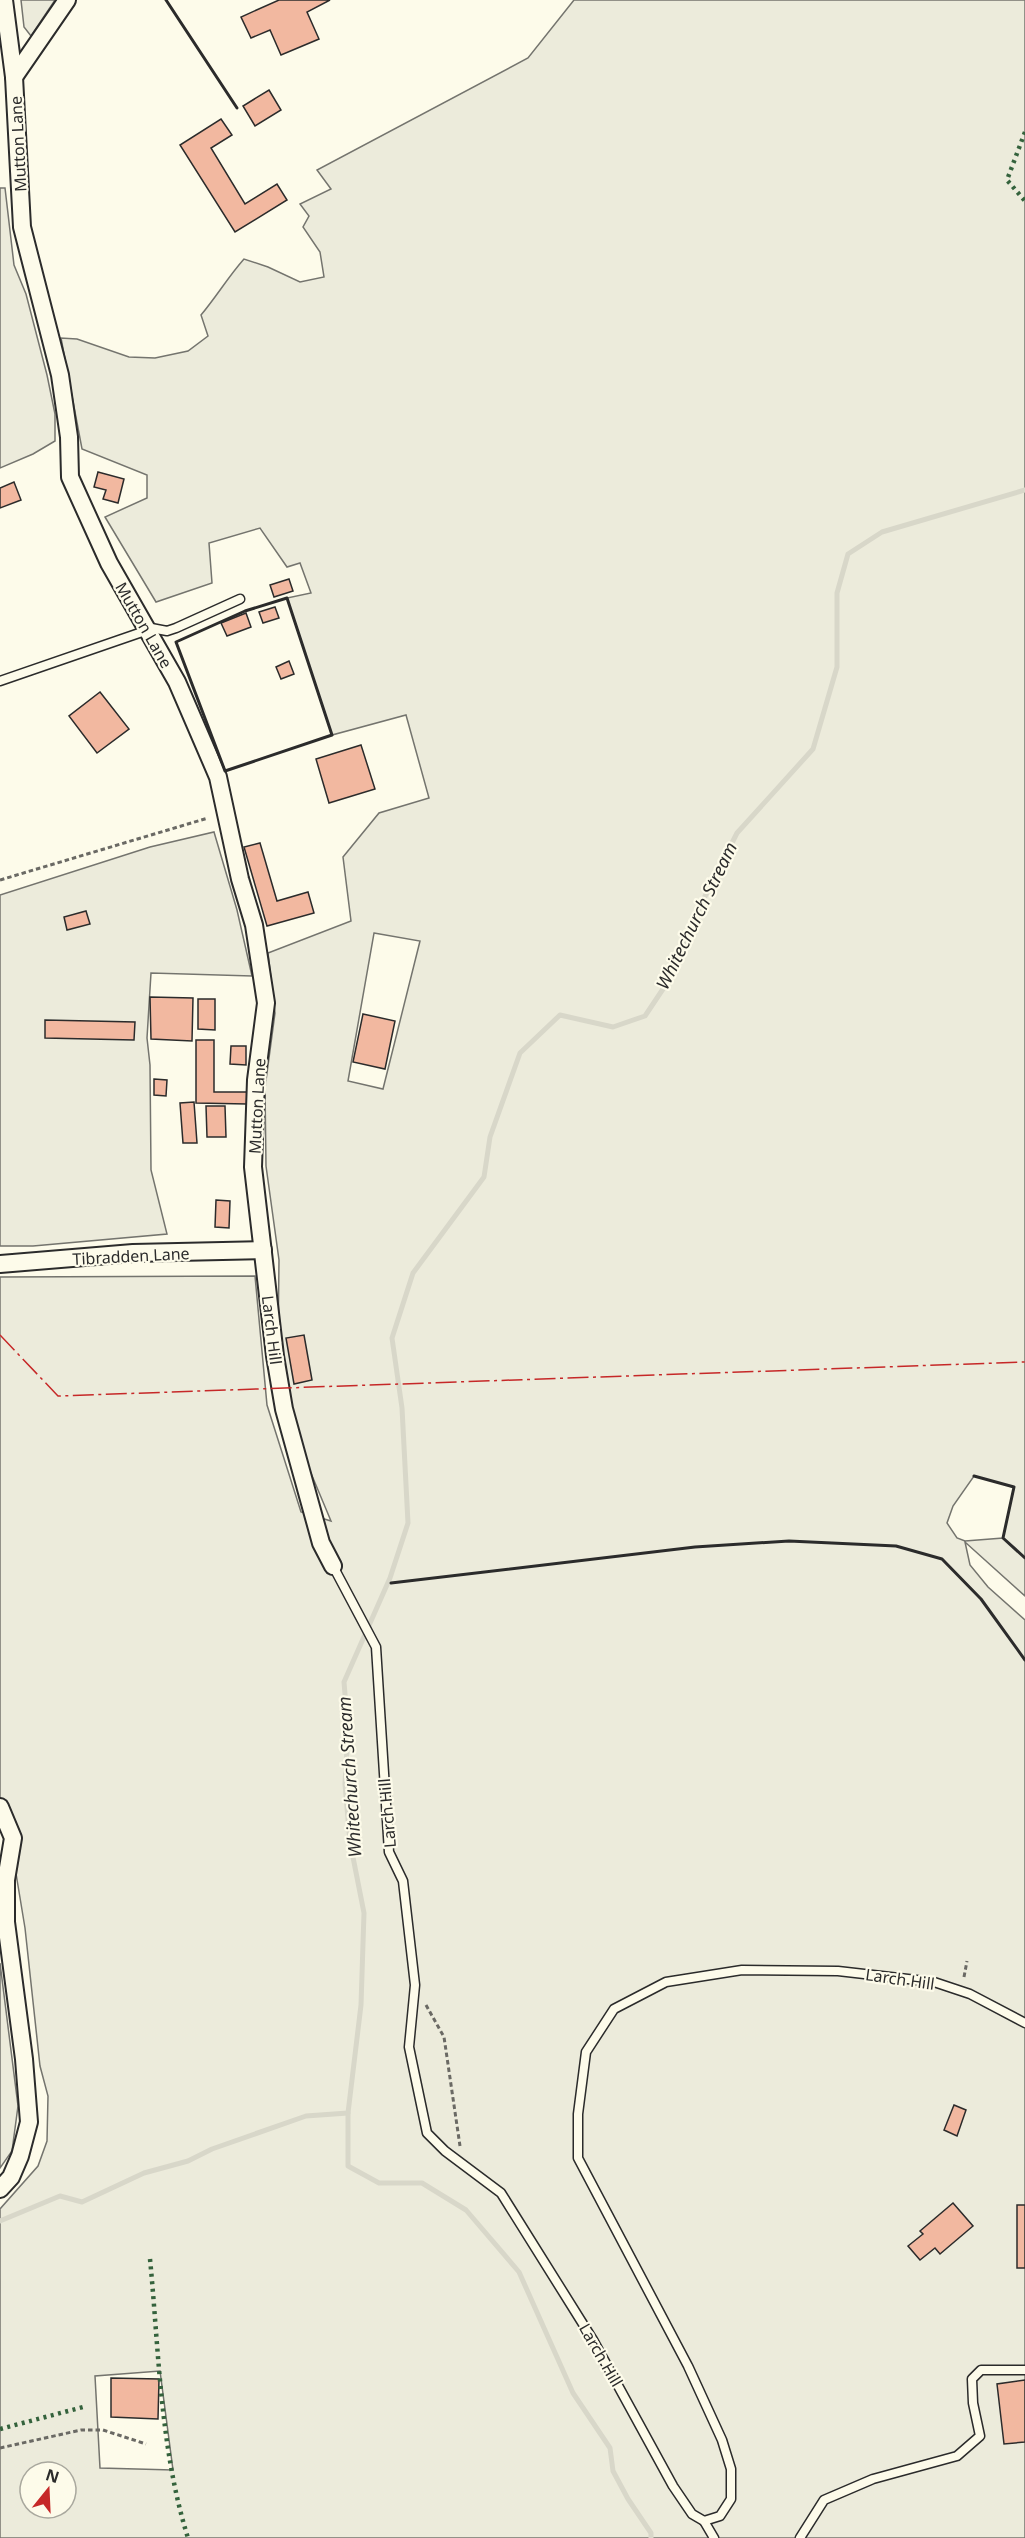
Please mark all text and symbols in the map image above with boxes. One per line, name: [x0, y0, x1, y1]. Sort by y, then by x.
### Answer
street label: Mutton Lane: [5, 96, 31, 192]
street label: Mutton Lane: [110, 578, 178, 672]
water label: Whitechurch Stream: [650, 838, 742, 993]
street label: Mutton Lane: [244, 1058, 270, 1154]
street label: Tibradden Lane: [72, 1242, 190, 1270]
street label: Larch Hill: [257, 1294, 287, 1366]
water label: Whitechurch Stream: [331, 1696, 367, 1858]
street label: Larch Hill: [373, 1777, 401, 1849]
street label: Larch Hill: [864, 1963, 936, 1995]
street label: Larch Hill: [574, 2319, 628, 2391]
north arrow: [18, 2460, 78, 2520]
text: N: [43, 2463, 62, 2488]

